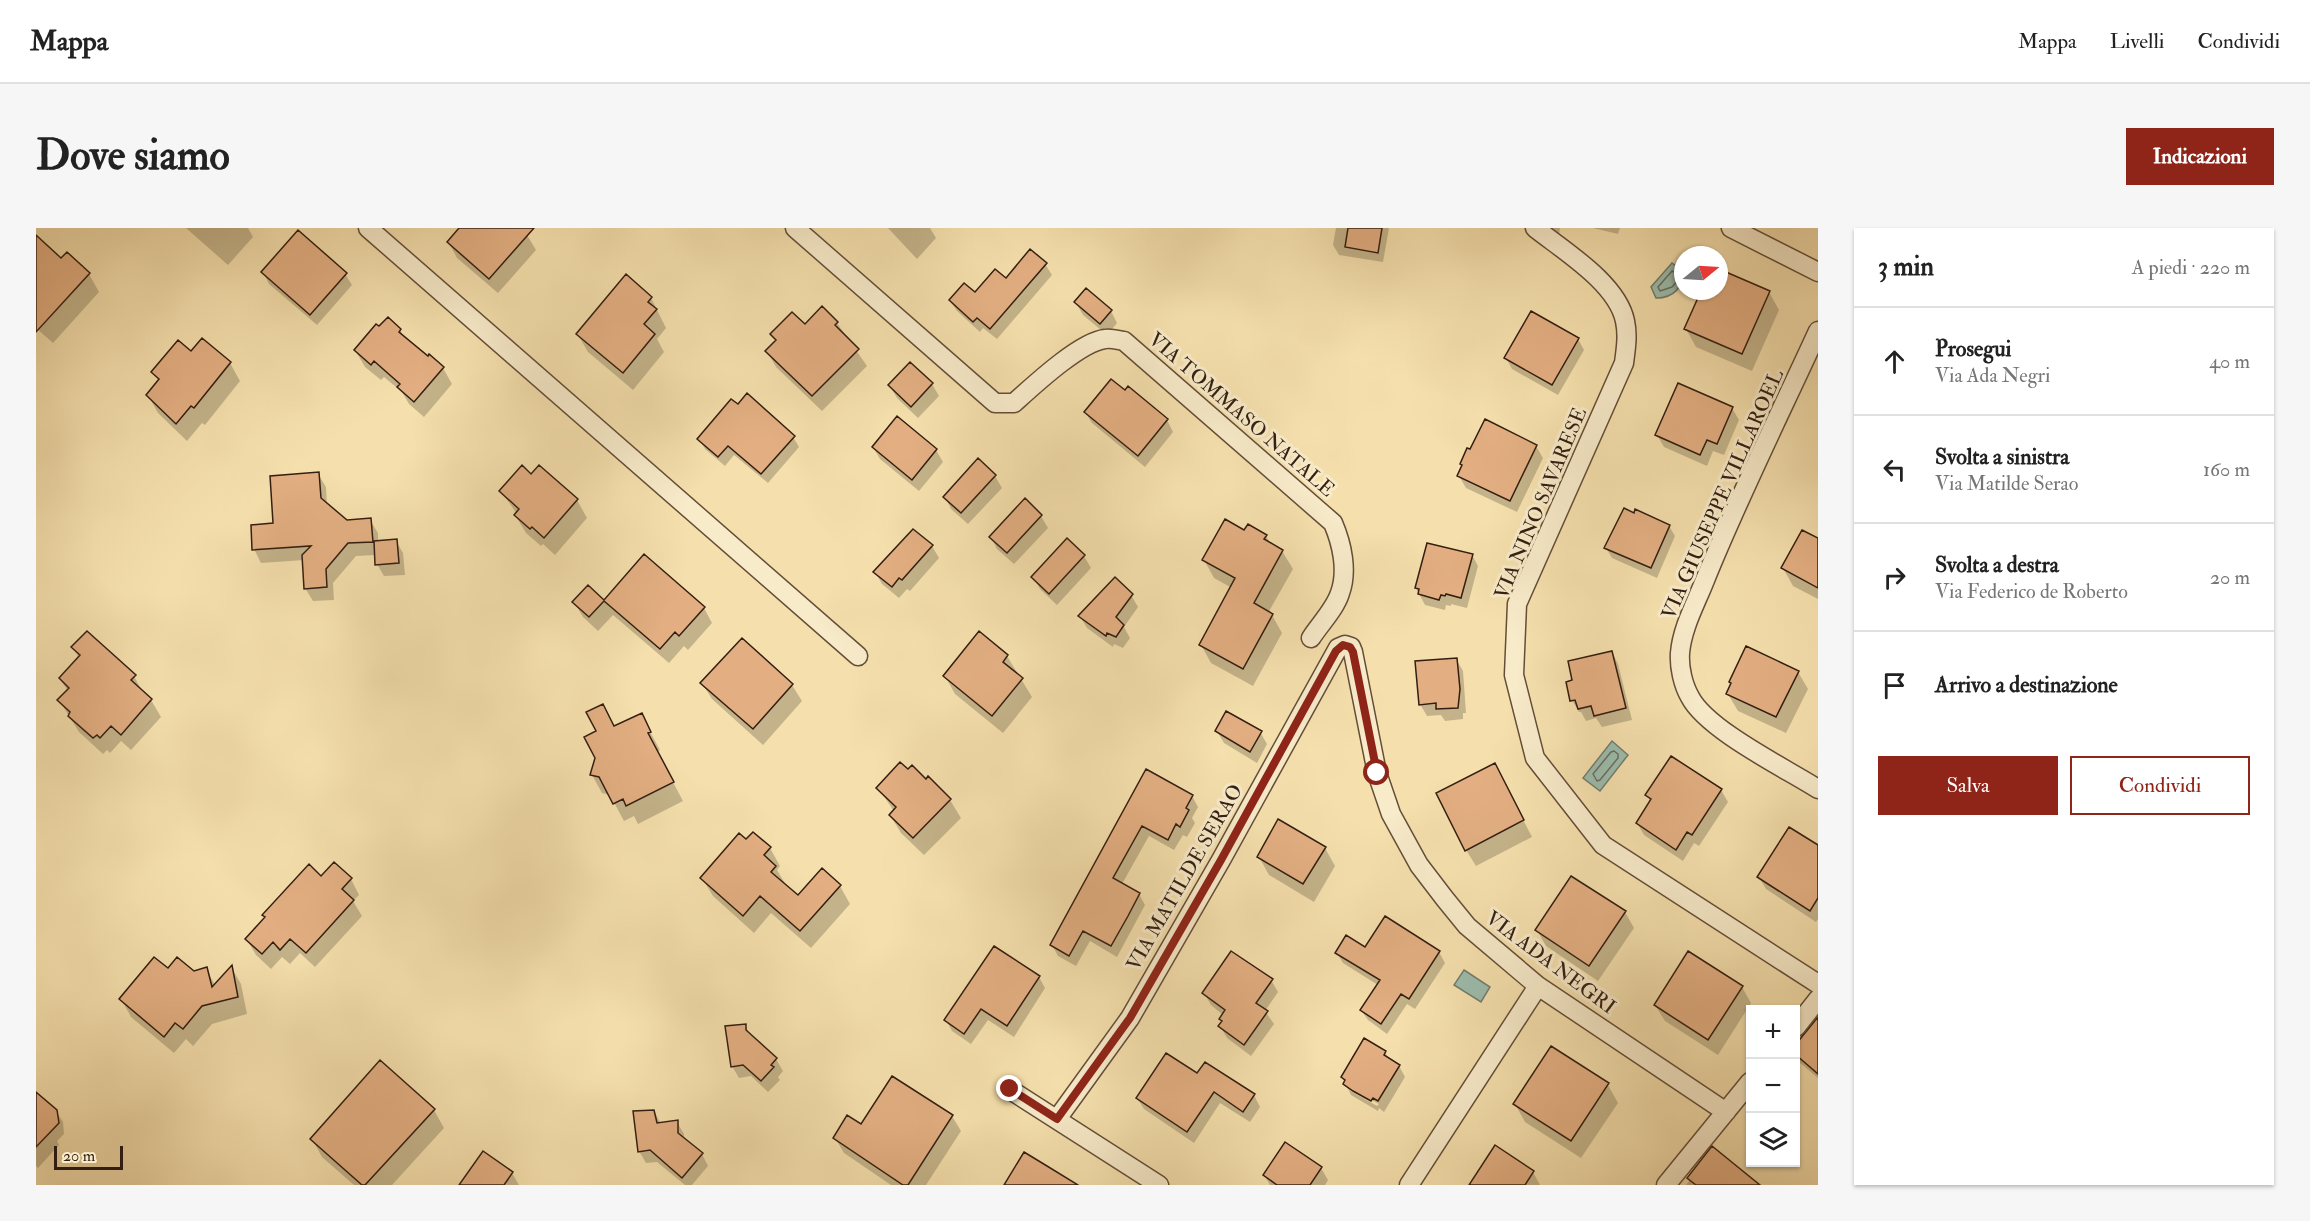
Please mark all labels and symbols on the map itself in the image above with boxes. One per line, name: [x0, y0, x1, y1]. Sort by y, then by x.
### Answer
north arrow: [1674, 246, 1728, 300]
street label: VIA TOMMASO NATALE: [1144, 327, 1340, 502]
street label: VIA GIUSEPPE VILLAROEL: [1656, 365, 1789, 623]
street label: VIA NINO SAVARESE: [1489, 404, 1592, 603]
route start: [1363, 759, 1389, 785]
street label: VIA MATILDE SERAO: [1121, 780, 1248, 975]
street label: VIA ADA NEGRI: [1481, 905, 1621, 1019]
route end: [996, 1075, 1022, 1101]
scale bar: [54, 1143, 123, 1170]

